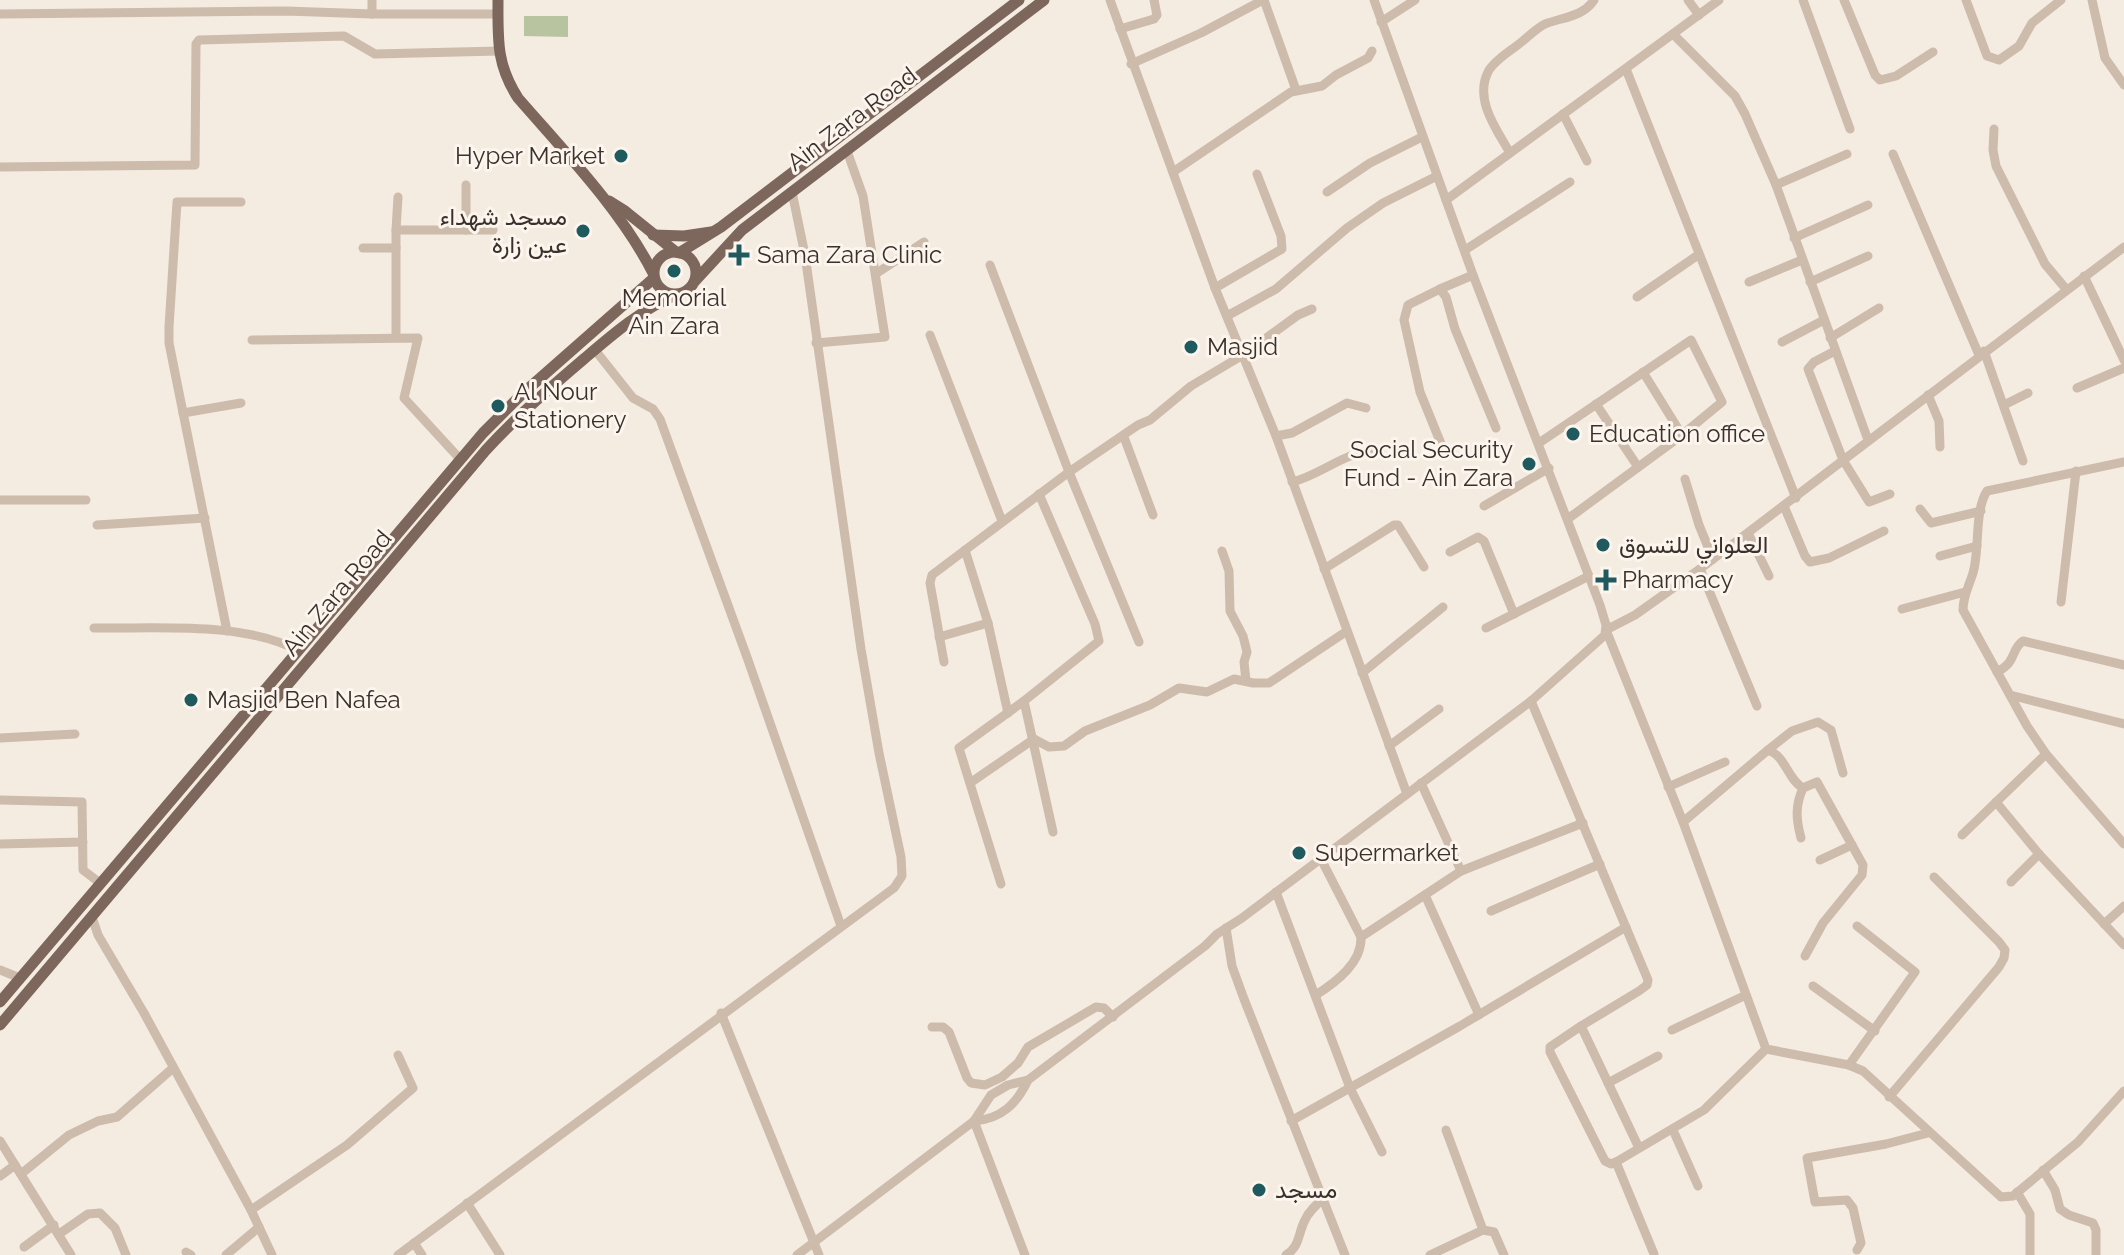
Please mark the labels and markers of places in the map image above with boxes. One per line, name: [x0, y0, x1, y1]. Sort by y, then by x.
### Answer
place label: Hyper Market: [455, 141, 605, 170]
marker: Hyper Market: [612, 147, 630, 165]
place label: مسجد شهداء عين زارة: [440, 202, 567, 260]
marker: مسجد شهداء عين زارة: [574, 222, 592, 240]
place label: Sama Zara Clinic: [757, 240, 942, 269]
marker: Sama Zara Clinic: [728, 244, 750, 266]
marker: Memorial Ain Zara: [665, 262, 683, 280]
place label: Memorial Ain Zara: [622, 283, 727, 340]
place label: Masjid: [1207, 332, 1278, 361]
marker: Masjid: [1182, 338, 1200, 356]
place label: Al Nour Stationery: [514, 377, 626, 434]
marker: Al Nour Stationery: [489, 397, 507, 415]
place label: Education office: [1589, 419, 1765, 448]
marker: Education office: [1564, 425, 1582, 443]
place label: Social Security Fund - Ain Zara: [1344, 435, 1513, 492]
marker: Social Security Fund - Ain Zara: [1520, 455, 1538, 473]
place label: العلواني للتسوق: [1619, 530, 1768, 564]
marker: العلواني للتسوق: [1594, 536, 1612, 554]
place label: Pharmacy: [1622, 565, 1734, 594]
marker: Pharmacy: [1597, 571, 1615, 589]
place label: Masjid Ben Nafea: [207, 685, 401, 714]
marker: Masjid Ben Nafea: [182, 691, 200, 709]
place label: Supermarket: [1315, 838, 1459, 867]
marker: Supermarket: [1290, 844, 1308, 862]
place label: مسجد: [1275, 1175, 1337, 1204]
marker: مسجد: [1250, 1181, 1268, 1199]

